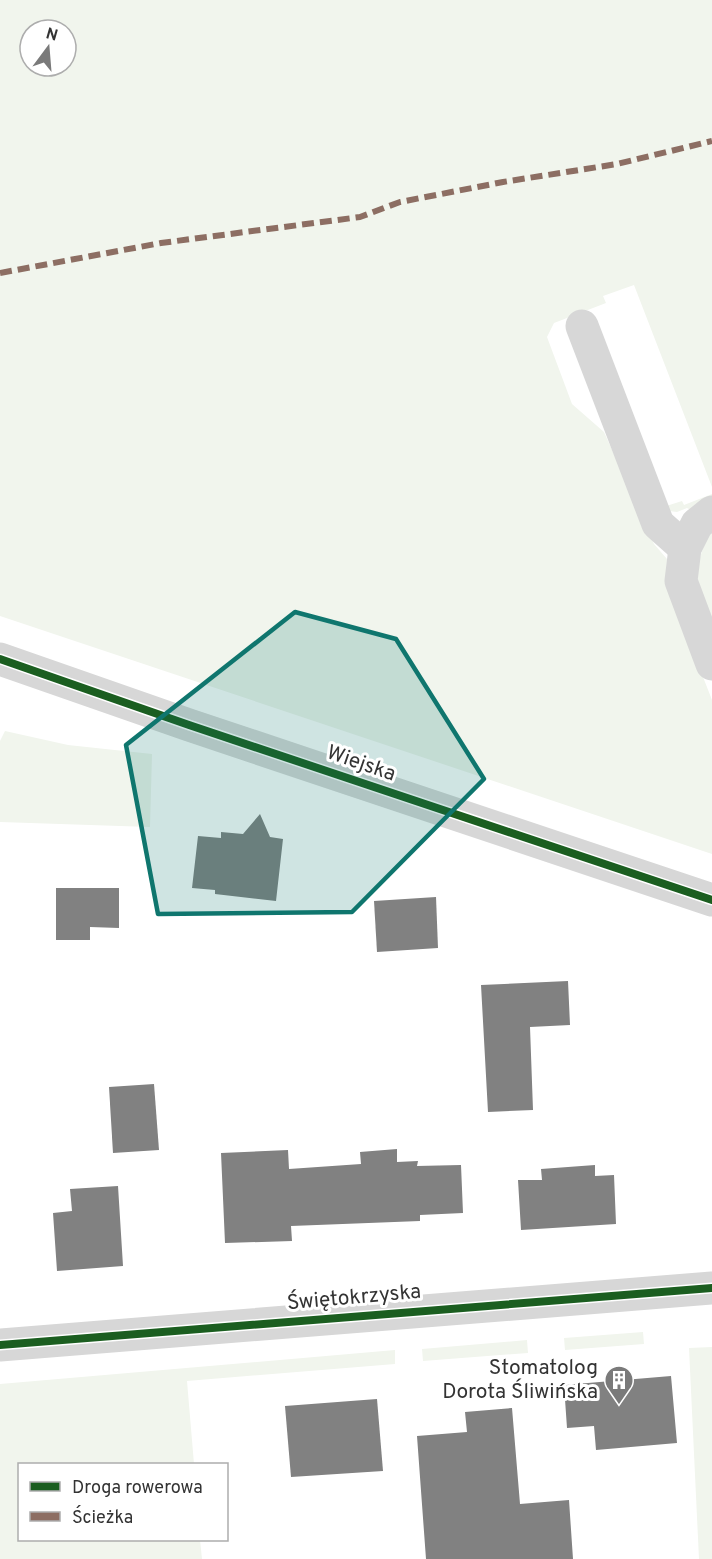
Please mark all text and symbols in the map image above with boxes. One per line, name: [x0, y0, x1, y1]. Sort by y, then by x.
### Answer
north arrow: [18, 18, 78, 78]
text: N: [43, 24, 60, 47]
street label: Wiejska: [323, 740, 399, 788]
street label: Świętokrzyska: [286, 1278, 422, 1317]
place label: Stomatolog Dorota Śliwińska: [442, 1355, 598, 1406]
building icon: Stomatolog Dorota Śliwińska: [603, 1364, 635, 1406]
legend: [18, 1463, 228, 1541]
text: Droga rowerowa: [72, 1477, 203, 1500]
text: Ścieżka: [72, 1505, 133, 1530]

